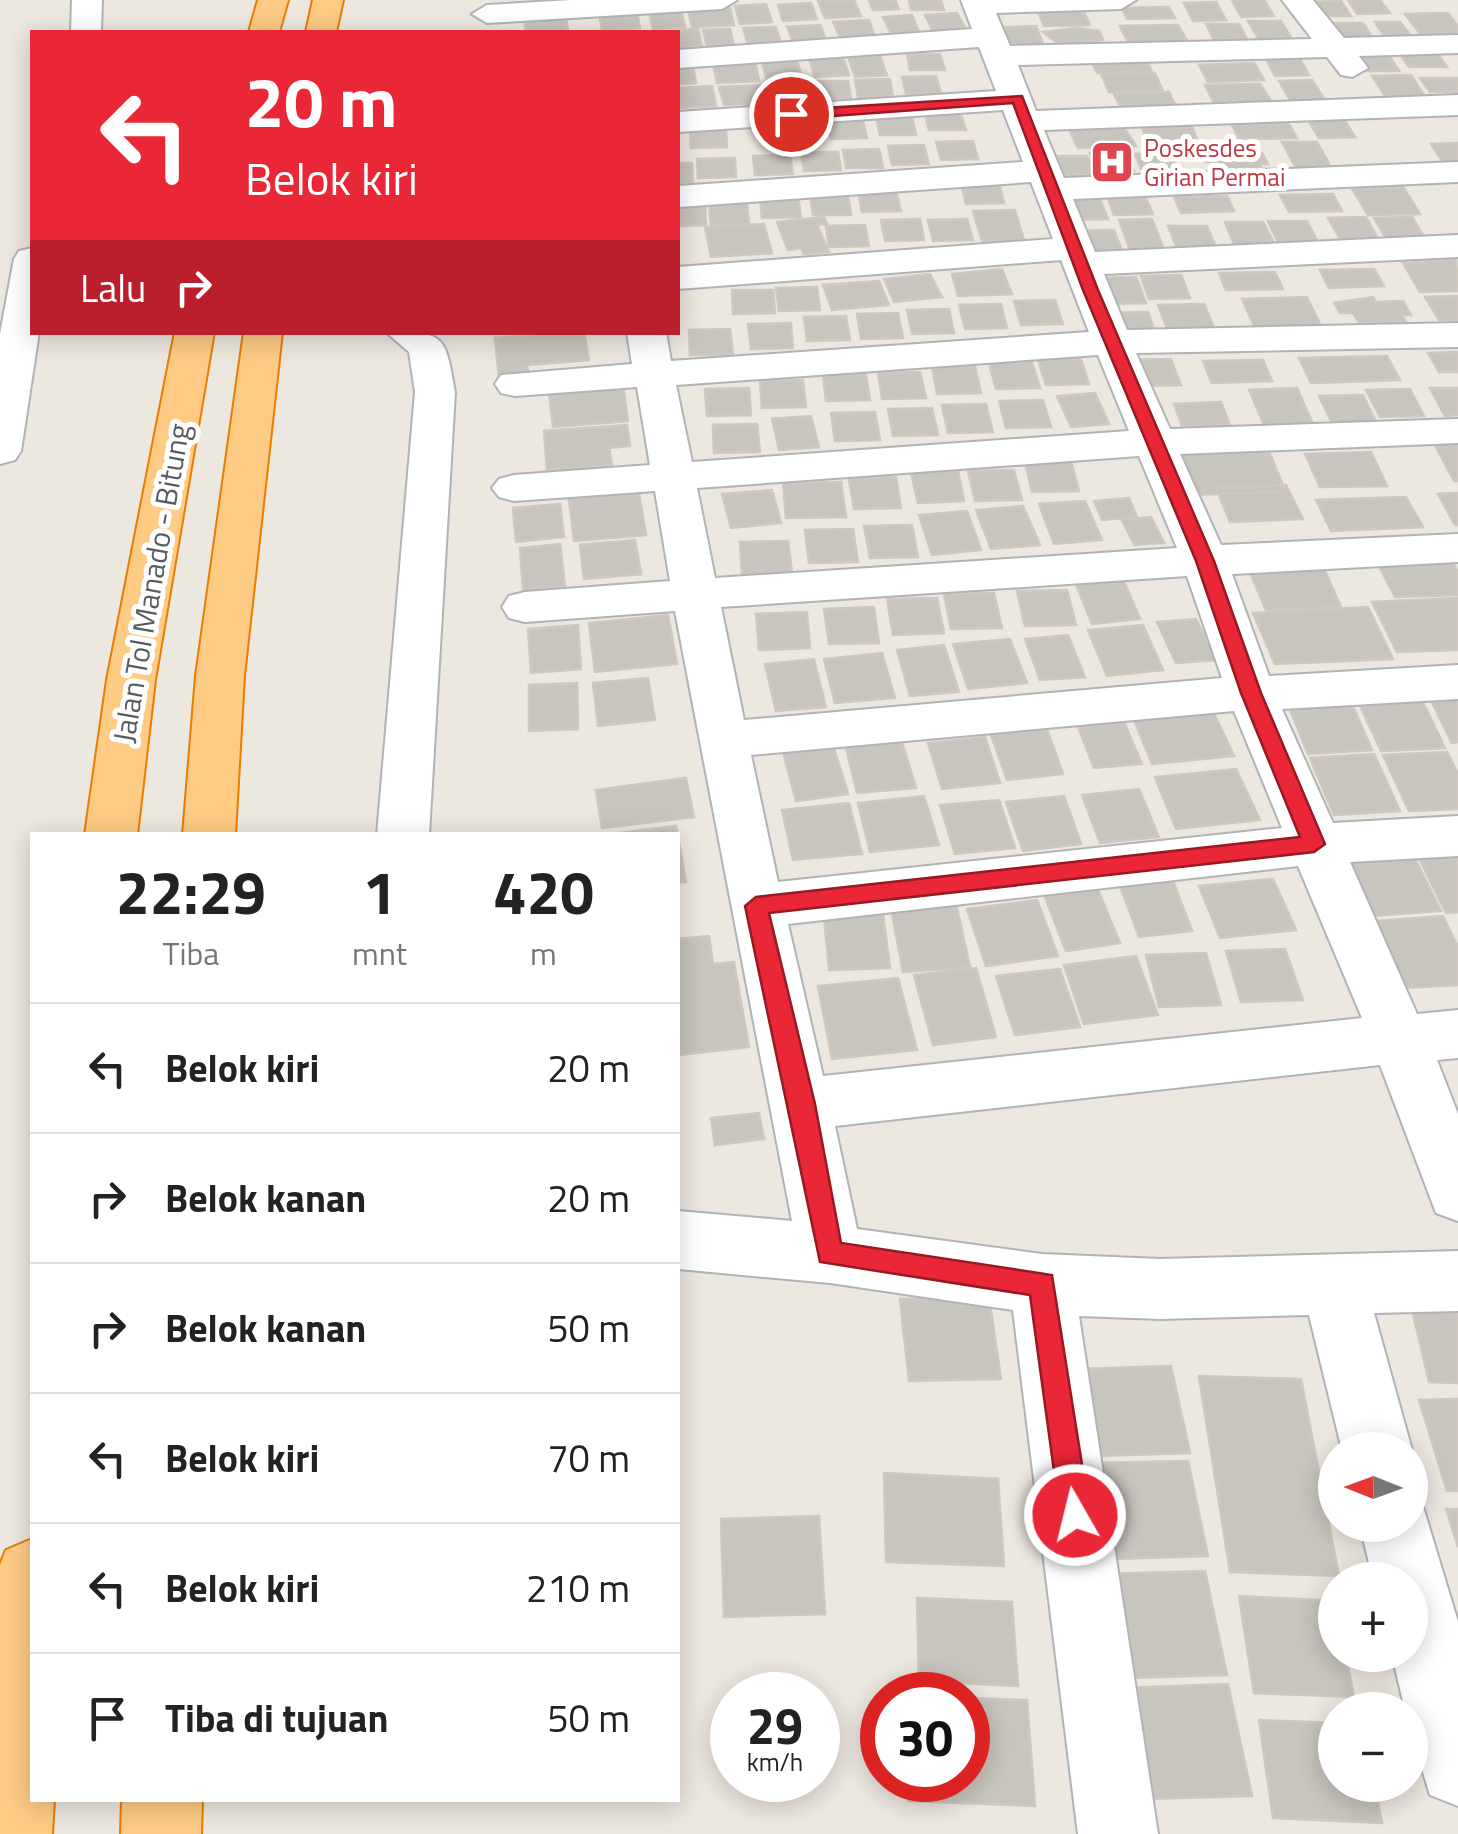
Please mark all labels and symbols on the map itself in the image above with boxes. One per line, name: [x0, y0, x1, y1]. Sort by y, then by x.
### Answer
pin: [749, 72, 834, 157]
place label: Poskesdes Girian Permai: [1144, 129, 1285, 196]
hospital icon: Poskesdes Girian Permai: [1089, 139, 1135, 185]
street label: Jalan Tol Manado - Bitung: [100, 420, 202, 746]
north arrow: [1318, 1432, 1428, 1542]
position arrow: [1023, 1463, 1127, 1567]
speed limit sign: 30: [860, 1672, 990, 1802]

